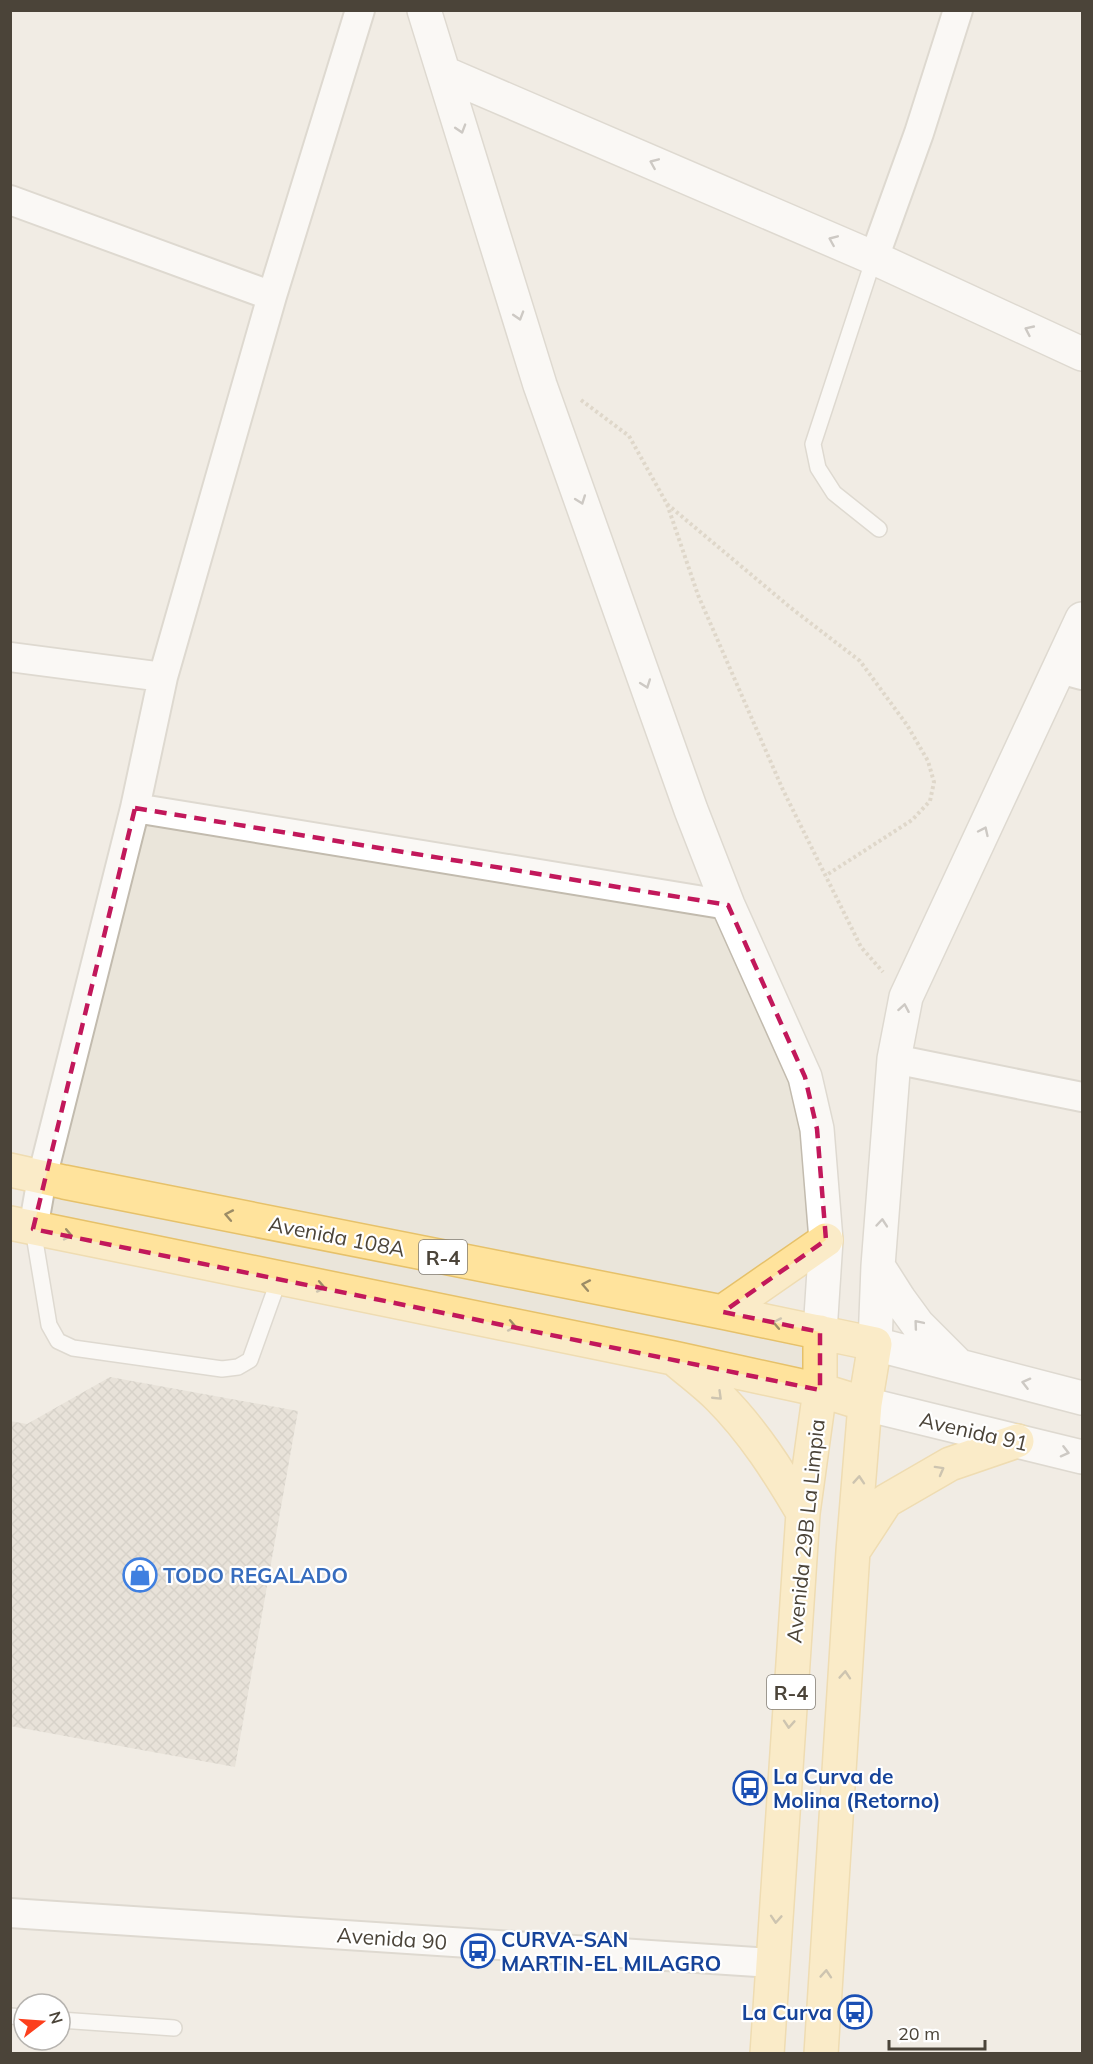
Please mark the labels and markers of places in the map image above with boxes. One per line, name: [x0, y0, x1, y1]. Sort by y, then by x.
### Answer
shop icon: TODO REGALADO: [122, 1557, 158, 1593]
place label: TODO REGALADO: [163, 1562, 348, 1588]
place label: La Curva de Molina (Retorno): [773, 1763, 940, 1813]
bus stop icon: La Curva de Molina (Retorno): [732, 1770, 768, 1806]
place label: CURVA-SAN MARTIN-EL MILAGRO: [501, 1926, 721, 1976]
bus stop icon: CURVA-SAN MARTIN-EL MILAGRO: [460, 1933, 496, 1969]
bus stop icon: La Curva: [837, 1994, 873, 2030]
place label: La Curva: [742, 1999, 832, 2025]

